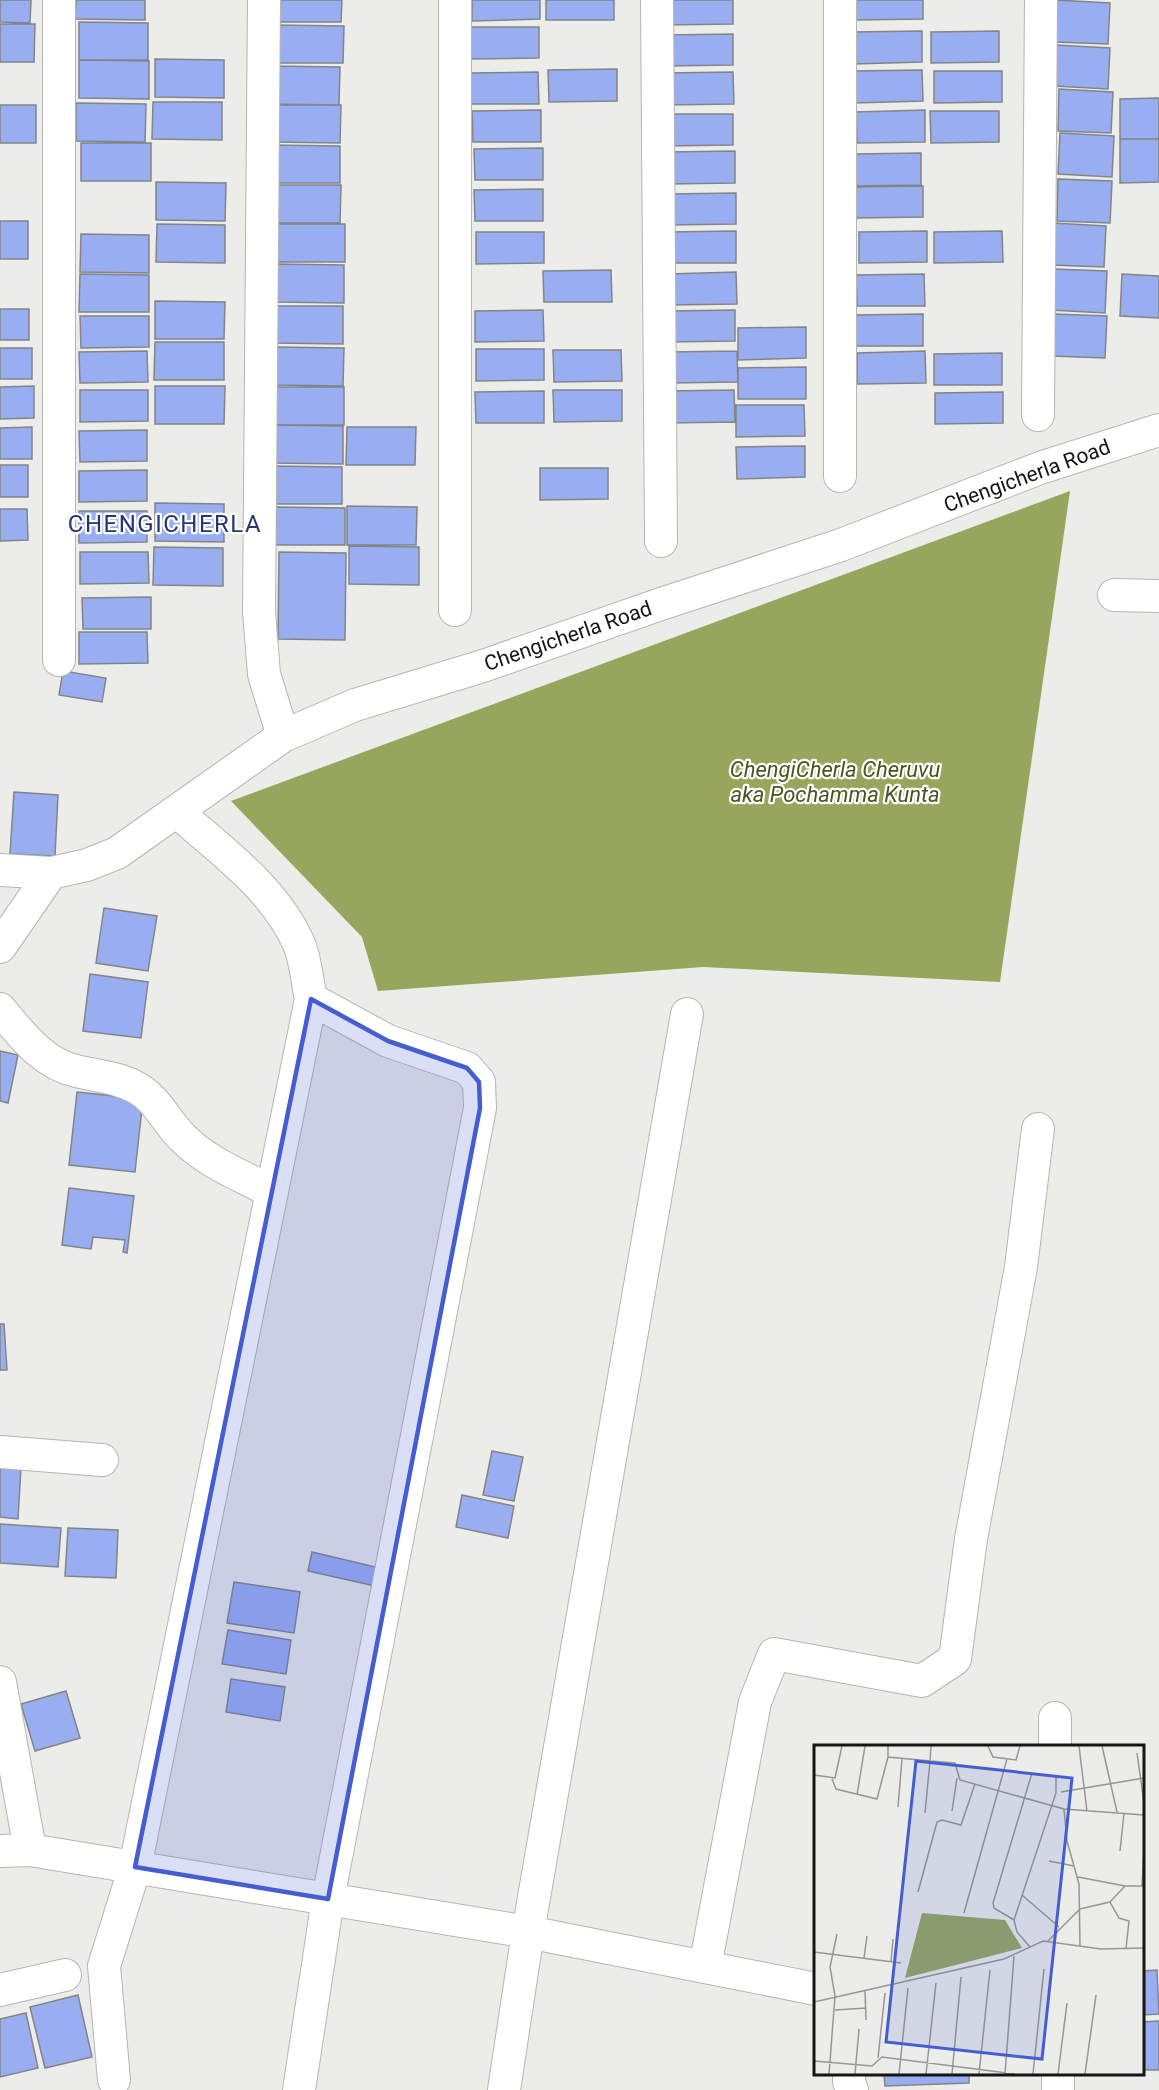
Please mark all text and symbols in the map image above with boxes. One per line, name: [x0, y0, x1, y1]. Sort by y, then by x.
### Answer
street label: Chengicherla Road: [940, 435, 1114, 517]
district label: CHENGICHERLA: [68, 510, 262, 538]
street label: Chengicherla Road: [481, 596, 655, 676]
water label: ChengiCherla Cheruvu aka Pochamma Kunta: [730, 757, 940, 807]
inset map: [814, 1745, 1144, 2075]

